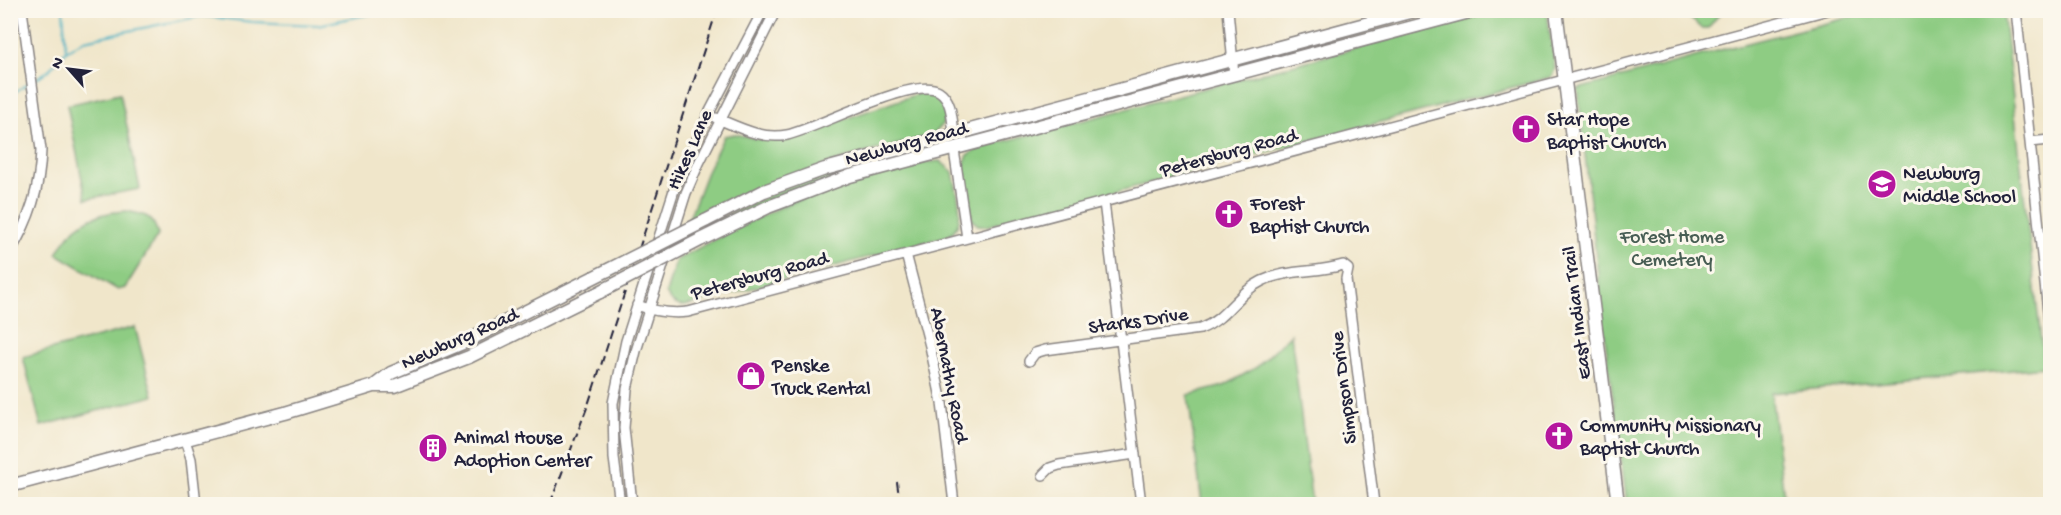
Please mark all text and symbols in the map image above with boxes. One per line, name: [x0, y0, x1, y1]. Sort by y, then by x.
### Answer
north arrow: [39, 39, 99, 99]
text: N: [48, 54, 70, 73]
street label: Hikes Lane: [663, 106, 719, 194]
place label: Star Hope Baptist Church: [1546, 110, 1667, 156]
church icon: Star Hope Baptist Church: [1510, 113, 1542, 145]
street label: Newburg Road: [843, 117, 973, 173]
street label: Petersburg Road: [1157, 124, 1302, 184]
place label: Newburg Middle School: [1903, 164, 2016, 210]
school or university icon: Newburg Middle School: [1866, 168, 1898, 200]
place label: Forest Baptist Church: [1249, 194, 1370, 240]
church icon: Forest Baptist Church: [1213, 198, 1245, 230]
park label: Forest Home Cemetery: [1619, 227, 1725, 273]
street label: East Indian Trail: [1559, 245, 1598, 381]
street label: Petersburg Road: [688, 247, 833, 307]
street label: Newburg Road: [398, 303, 525, 376]
street label: Starks Drive: [1087, 304, 1190, 341]
street label: Abernathy Road: [923, 306, 972, 448]
street label: Simpson Drive: [1327, 329, 1364, 445]
place label: Penske Truck Rental: [771, 356, 871, 402]
shop icon: Penske Truck Rental: [735, 360, 767, 392]
place label: Community Missionary Baptist Church: [1579, 416, 1761, 462]
church icon: Community Missionary Baptist Church: [1543, 420, 1575, 452]
place label: Animal House Adoption Center: [454, 428, 593, 474]
building icon: Animal House Adoption Center: [417, 432, 449, 464]

